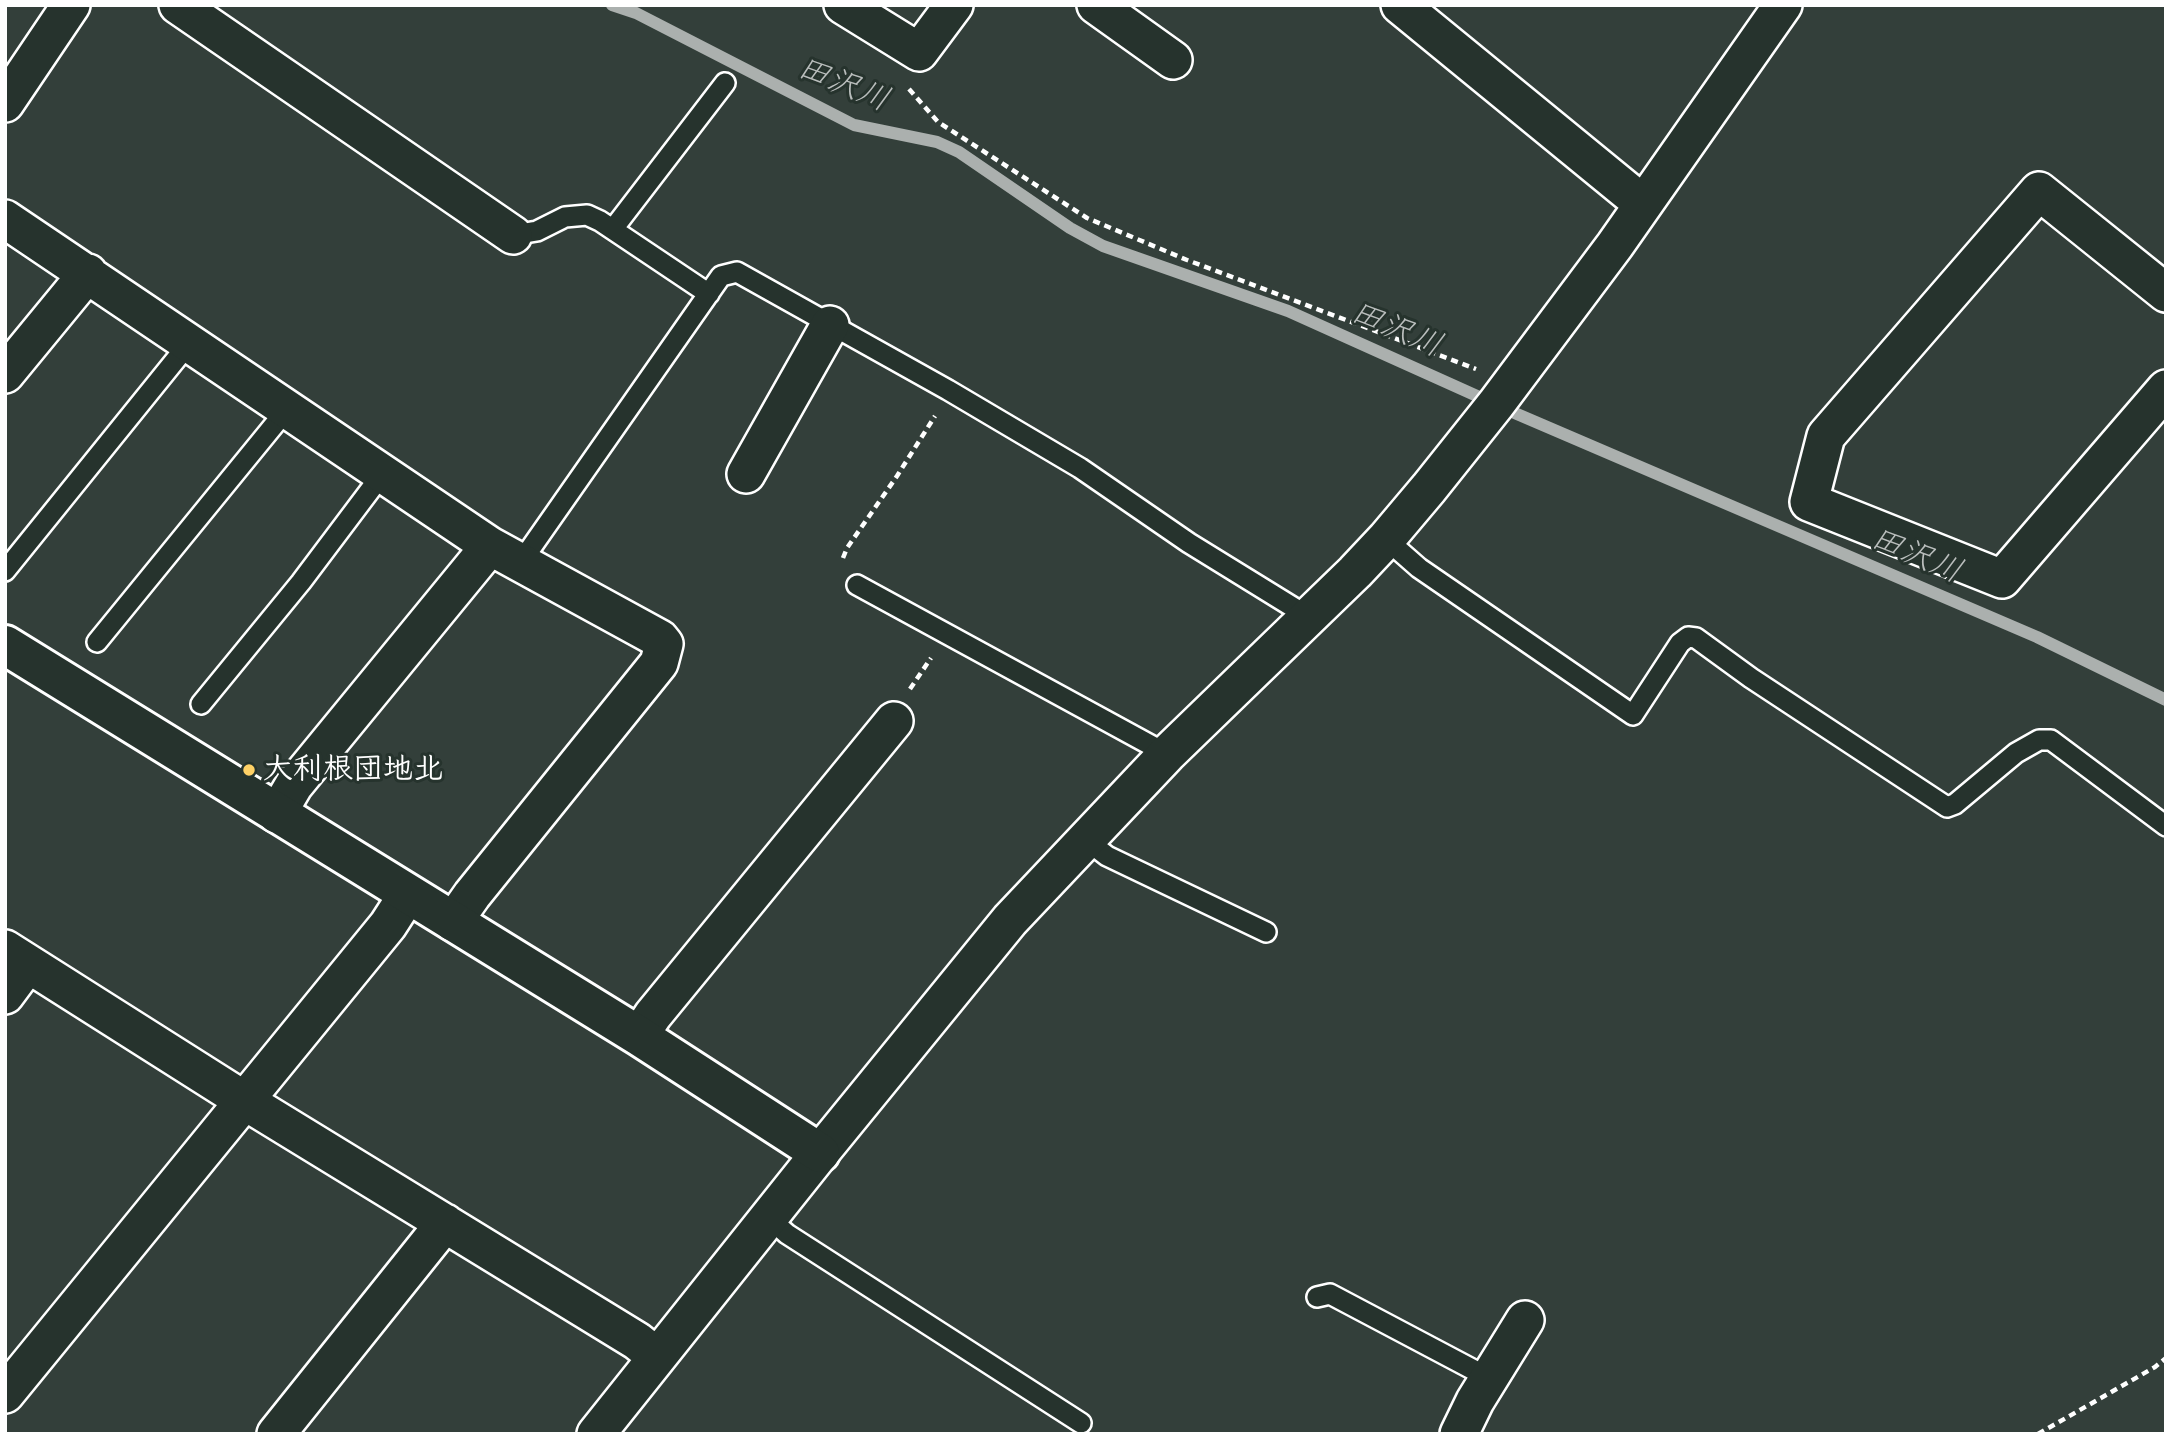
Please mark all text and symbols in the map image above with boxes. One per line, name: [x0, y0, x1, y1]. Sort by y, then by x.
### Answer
water label: 田沢川: [791, 49, 895, 121]
water label: 田沢川: [1344, 294, 1448, 366]
water label: 田沢川: [1864, 520, 1968, 592]
place label: 大利根団地北: [263, 752, 443, 788]
marker: 大利根団地北: [241, 762, 257, 778]

